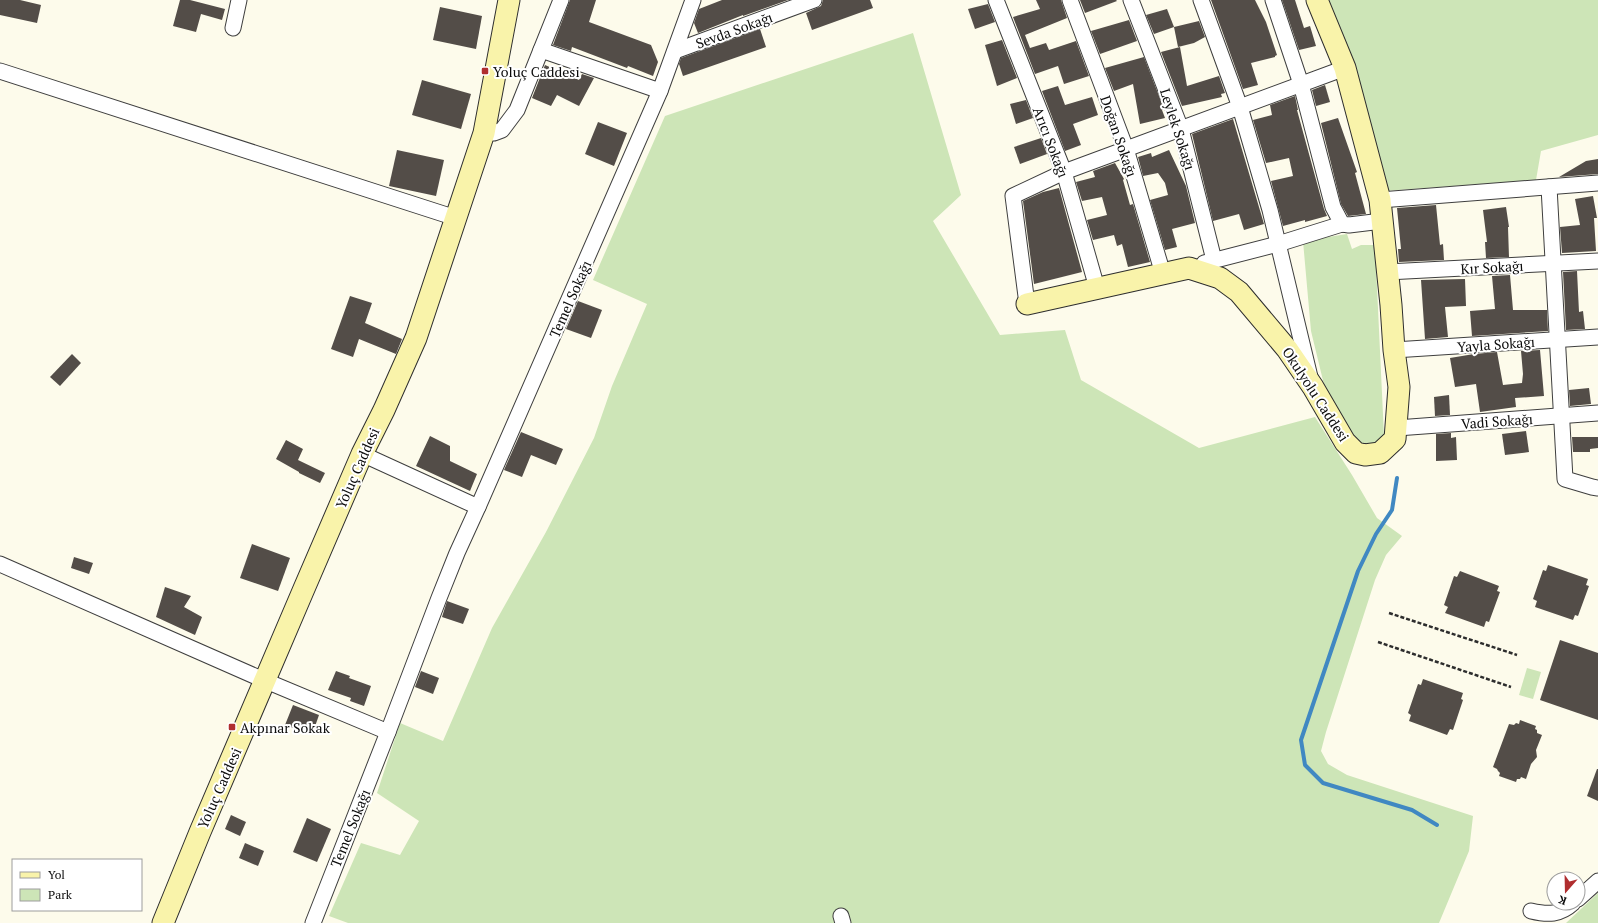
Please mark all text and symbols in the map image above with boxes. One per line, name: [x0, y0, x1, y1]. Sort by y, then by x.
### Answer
street label: Sevda Sokağı: [693, 7, 775, 53]
place label: Yoluç Caddesi: [493, 62, 580, 81]
marker: Yoluç Caddesi: [480, 66, 490, 76]
street label: Leylek Sokağı: [1156, 86, 1200, 172]
street label: Doğan Sokağı: [1096, 93, 1142, 179]
street label: Arıcı Sokağı: [1029, 104, 1073, 180]
street label: Kır Sokağı: [1460, 256, 1524, 278]
street label: Temel Sokağı: [545, 257, 595, 341]
street label: Yayla Sokağı: [1457, 332, 1535, 356]
street label: Okulyolu Caddesi: [1278, 343, 1354, 445]
street label: Vadi Sokağı: [1460, 409, 1534, 433]
street label: Yoluç Caddesi: [331, 425, 383, 511]
place label: Akpınar Sokak: [240, 718, 331, 737]
marker: Akpınar Sokak: [227, 722, 237, 732]
street label: Yoluç Caddesi: [193, 745, 245, 831]
street label: Temel Sokağı: [326, 786, 374, 870]
legend: [12, 859, 142, 911]
text: Yol: [48, 867, 65, 882]
north arrow: [1546, 871, 1586, 911]
text: Park: [48, 887, 73, 902]
text: K: [1556, 892, 1569, 908]

